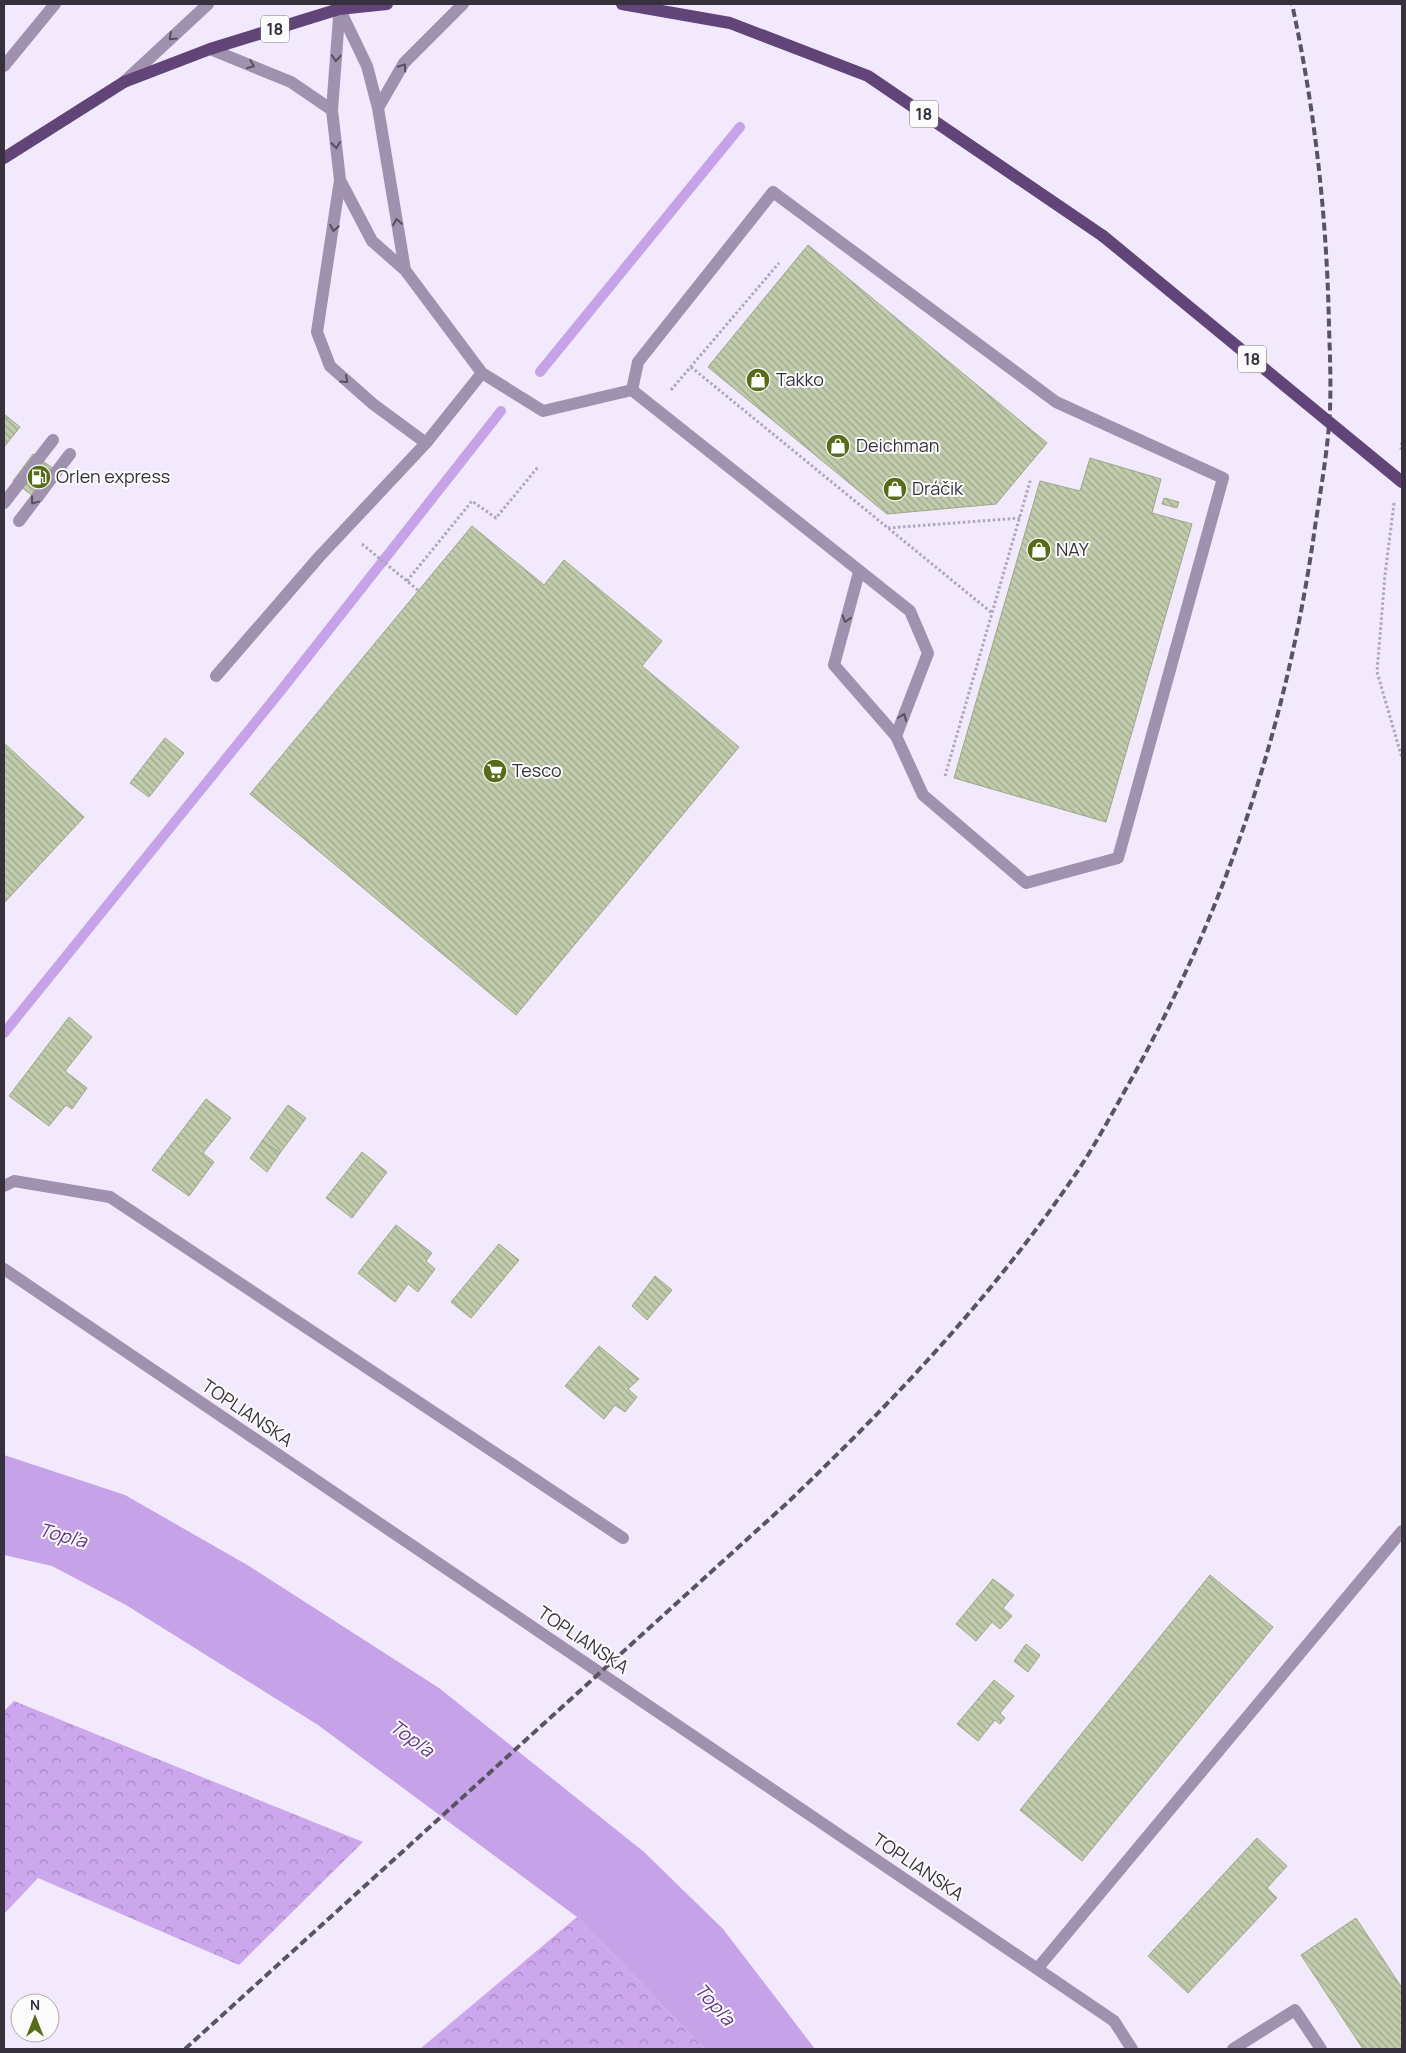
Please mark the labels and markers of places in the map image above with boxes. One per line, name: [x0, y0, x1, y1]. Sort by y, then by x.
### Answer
shop icon: Takko: [745, 367, 771, 393]
place label: Takko: [776, 367, 824, 391]
shop icon: Deichman: [825, 433, 851, 459]
place label: Deichman: [856, 433, 939, 457]
fuel station icon: Orlen express: [26, 464, 52, 490]
place label: Orlen express: [56, 464, 170, 488]
shop icon: Dráčik: [882, 476, 908, 502]
place label: Dráčik: [912, 476, 964, 500]
shop icon: NAY: [1026, 537, 1052, 563]
place label: NAY: [1056, 537, 1090, 561]
supermarket icon: Tesco: [482, 758, 508, 784]
place label: Tesco: [512, 758, 562, 782]

